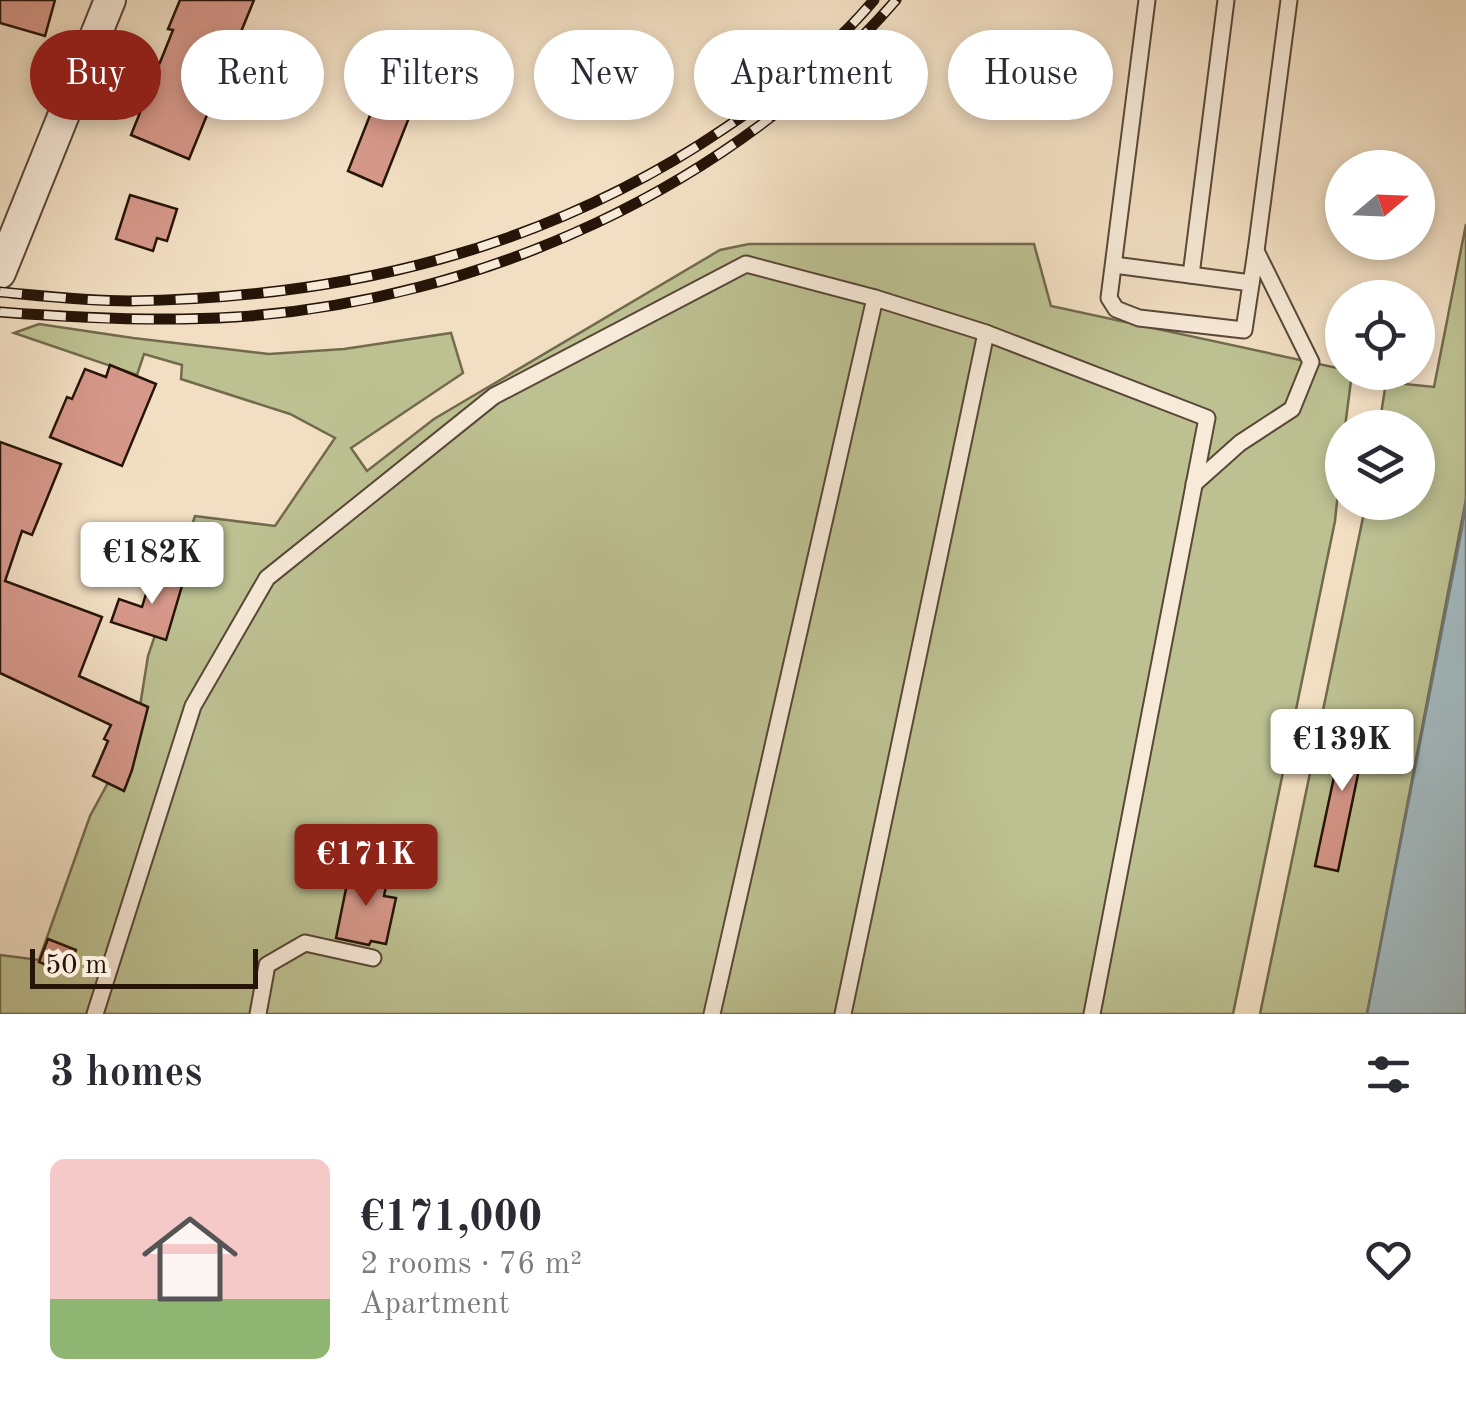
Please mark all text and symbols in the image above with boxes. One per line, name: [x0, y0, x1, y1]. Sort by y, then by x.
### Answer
chip: Buy: [30, 30, 161, 120]
chip: Rent: [181, 30, 324, 120]
chip: Filters: [344, 30, 514, 120]
chip: New: [534, 30, 674, 120]
chip: Apartment: [694, 30, 928, 120]
chip: House: [948, 30, 1113, 120]
north arrow: [1325, 150, 1435, 260]
map controls: [1325, 150, 1435, 520]
button: locate: [1325, 280, 1435, 390]
button: layers: [1325, 410, 1435, 520]
pin: €182K: [82, 522, 222, 607]
text: €182K: [103, 538, 201, 570]
pin: €139K: [1272, 709, 1412, 794]
text: €139K: [1293, 725, 1391, 757]
pin: €171K: [296, 824, 436, 909]
text: €171K: [317, 840, 415, 872]
scale bar: [30, 944, 258, 988]
text: 50 m: [45, 952, 108, 980]
icon: filters: [1361, 1047, 1416, 1102]
text: 3 homes: [50, 1053, 202, 1095]
text: €171,000: [360, 1198, 542, 1240]
icon: home: [130, 1199, 250, 1319]
icon: heart: [1361, 1232, 1416, 1287]
text: 2 rooms · 76 m²: [360, 1249, 582, 1281]
text: Apartment: [360, 1289, 510, 1321]

